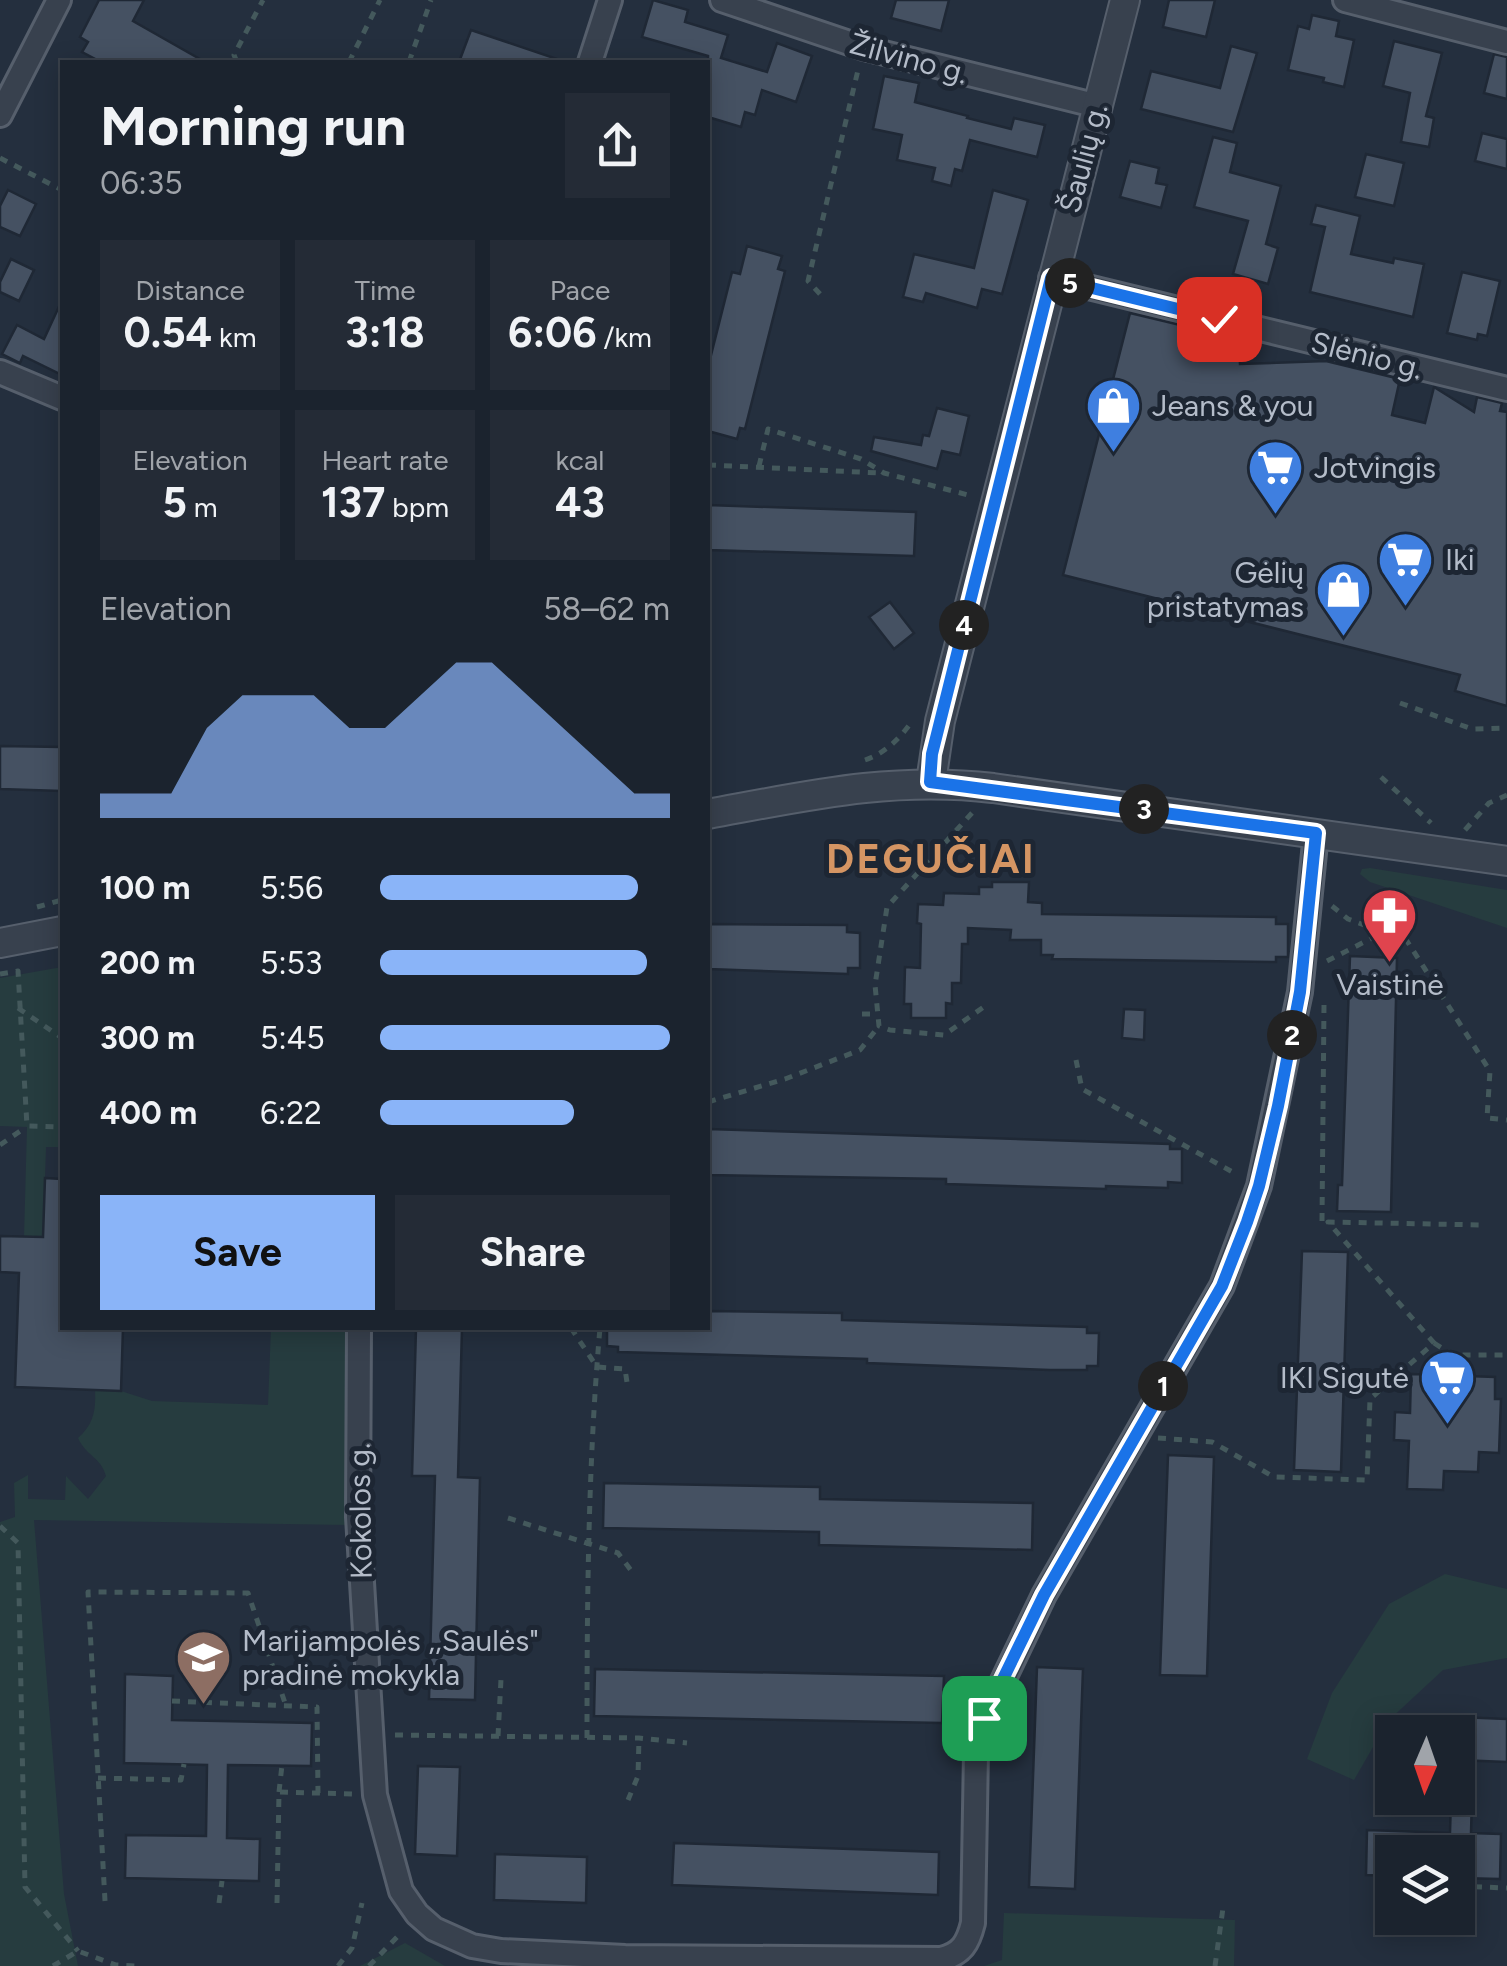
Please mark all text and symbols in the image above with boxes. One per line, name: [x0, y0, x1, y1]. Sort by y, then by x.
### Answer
street label: Žilvino g.: [846, 25, 972, 91]
text: Morning run: [100, 93, 406, 159]
button: share: [565, 93, 670, 198]
street label: Šaulių g.: [1051, 99, 1115, 217]
text: 06:35: [100, 164, 183, 202]
pin: 5: [1045, 258, 1095, 308]
text: 5: [1062, 266, 1078, 300]
text: Distance: [135, 273, 245, 307]
text: Time: [354, 273, 416, 307]
text: Pace: [550, 273, 610, 307]
pin: [1177, 277, 1262, 362]
icon: check: [1192, 292, 1247, 347]
text: 0.54: [124, 307, 212, 358]
text: 3:18: [345, 307, 425, 358]
text: 6:06: [508, 307, 597, 358]
text: km: [212, 320, 256, 354]
text: /km: [597, 320, 652, 354]
street label: Slėnio g.: [1307, 323, 1427, 387]
shop icon: Jeans & you: [1083, 375, 1143, 454]
place label: Jeans & you: [1152, 387, 1314, 424]
supermarket icon: Jotvingis: [1245, 437, 1305, 516]
text: Elevation: [132, 443, 248, 477]
text: Heart rate: [321, 443, 449, 477]
text: kcal: [556, 443, 604, 477]
place label: Jotvingis: [1314, 449, 1436, 486]
text: 5: [162, 477, 187, 528]
text: 137: [321, 477, 385, 528]
text: 43: [555, 477, 605, 528]
text: m: [187, 490, 218, 524]
text: bpm: [385, 490, 449, 524]
supermarket icon: Iki: [1376, 529, 1436, 608]
place label: Iki: [1445, 541, 1475, 578]
place label: Gėlių pristatymas: [1147, 554, 1304, 625]
shop icon: Gėlių pristatymas: [1313, 559, 1373, 638]
text: Elevation: [100, 590, 232, 628]
text: 58–62 m: [543, 590, 670, 628]
pin: 4: [939, 600, 989, 650]
text: 4: [955, 608, 973, 642]
pin: 3: [1119, 784, 1169, 834]
text: 3: [1136, 792, 1152, 826]
district label: DEGUČIAI: [826, 835, 1036, 883]
text: 100 m: [100, 869, 191, 907]
text: 5:56: [260, 869, 323, 907]
pharmacy icon: Vaistinė: [1360, 886, 1420, 965]
text: 200 m: [100, 944, 196, 982]
text: 5:53: [260, 944, 322, 982]
place label: Vaistinė: [1336, 966, 1444, 1003]
pin: 2: [1267, 1010, 1317, 1060]
text: 2: [1284, 1018, 1300, 1052]
text: 300 m: [100, 1019, 195, 1057]
text: 5:45: [260, 1019, 325, 1057]
text: 400 m: [100, 1094, 197, 1132]
text: 6:22: [260, 1094, 322, 1132]
button: Save: [100, 1195, 375, 1310]
button: Share: [395, 1195, 670, 1310]
supermarket icon: IKI Sigutė: [1418, 1347, 1478, 1426]
place label: IKI Sigutė: [1280, 1359, 1409, 1396]
pin: 1: [1138, 1361, 1188, 1411]
text: 1: [1157, 1369, 1169, 1403]
street label: Kokolos g.: [340, 1443, 380, 1579]
place label: Marijampolės ,,Saulės" pradinė mokykla: [242, 1622, 539, 1693]
school or university icon: Marijampolės ,,Saulės" pradinė mokykla: [173, 1627, 233, 1706]
pin: [942, 1676, 1027, 1761]
icon: arrive: [957, 1691, 1012, 1746]
north arrow: [1375, 1715, 1475, 1815]
map controls: [1375, 1715, 1475, 1935]
button: layers: [1375, 1835, 1475, 1935]

